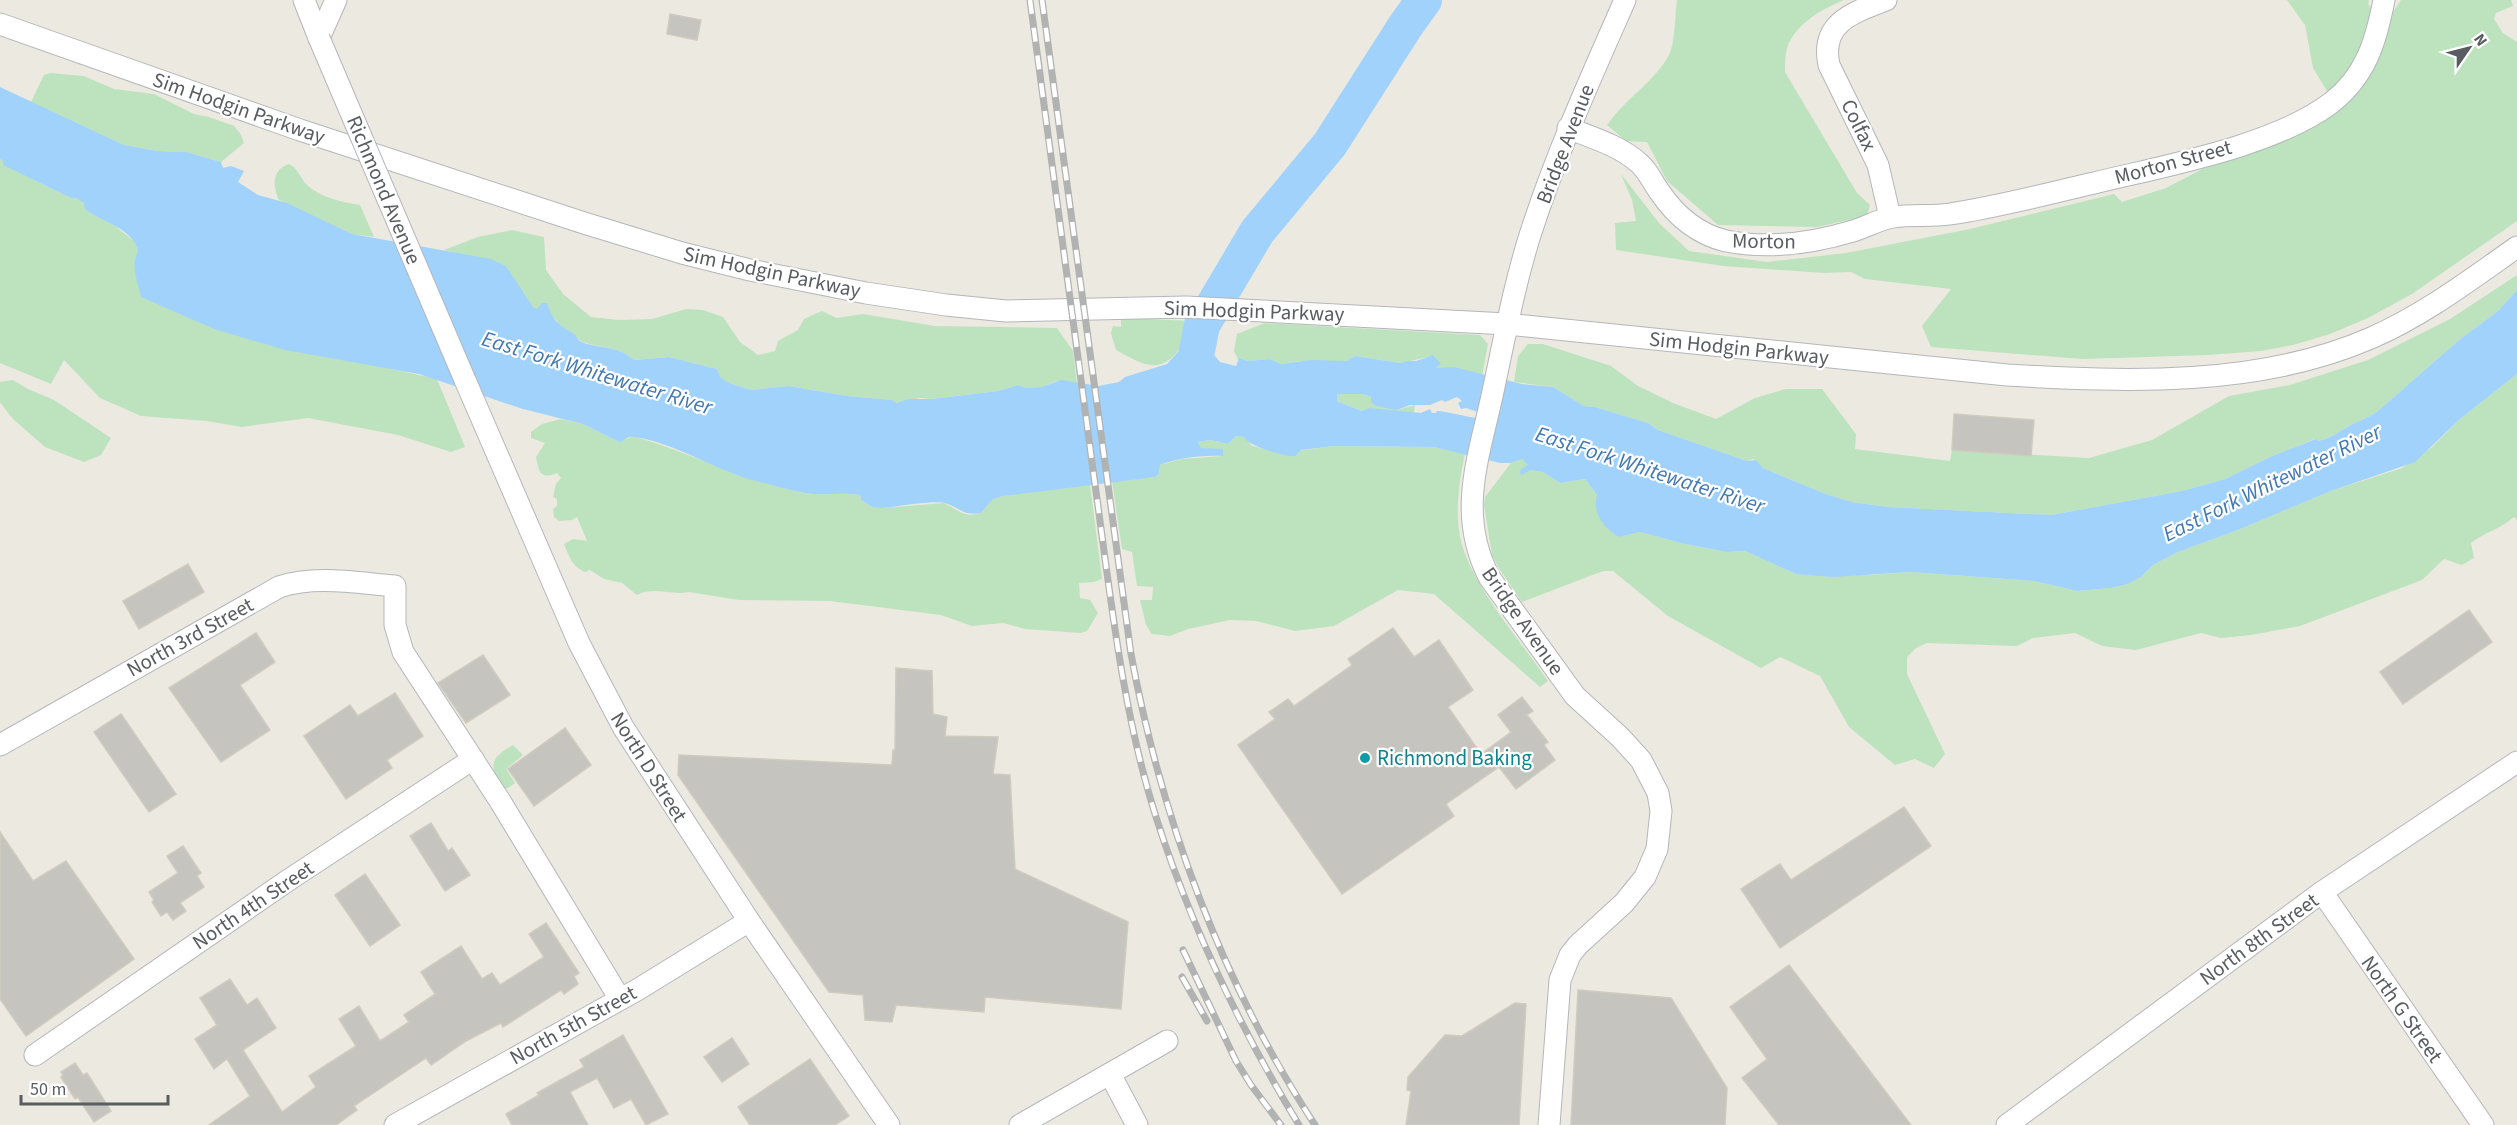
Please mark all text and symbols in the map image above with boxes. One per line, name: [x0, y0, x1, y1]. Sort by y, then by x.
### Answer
north arrow: [2439, 18, 2499, 78]
text: N: [2468, 29, 2493, 51]
street label: Sim Hodgin Parkway: [149, 64, 329, 152]
street label: Bridge Avenue: [1528, 80, 1602, 208]
street label: Colfax: [1834, 94, 1885, 157]
street label: Richmond Avenue: [339, 111, 429, 269]
street label: Morton Street: [2111, 132, 2235, 192]
street label: Morton: [1732, 225, 1796, 257]
street label: Sim Hodgin Parkway: [681, 239, 864, 305]
street label: Sim Hodgin Parkway: [1163, 293, 1345, 329]
water label: East Fork Whitewater River: [478, 323, 718, 424]
street label: Sim Hodgin Parkway: [1648, 324, 1831, 372]
water label: East Fork Whitewater River: [2157, 415, 2388, 550]
water label: East Fork Whitewater River: [1531, 418, 1770, 523]
street label: Bridge Avenue: [1475, 561, 1571, 681]
street label: North 3rd Street: [121, 590, 259, 684]
street label: North D Street: [603, 706, 695, 828]
place label: Richmond Baking: [1377, 743, 1532, 773]
marker: Richmond Baking: [1358, 751, 1372, 765]
street label: North 4th Street: [186, 853, 320, 957]
street label: North 8th Street: [2193, 885, 2325, 993]
street label: North G Street: [2354, 949, 2450, 1069]
street label: North 5th Street: [504, 978, 642, 1072]
scale bar: [21, 1068, 168, 1106]
text: 50 m: [30, 1077, 66, 1102]

